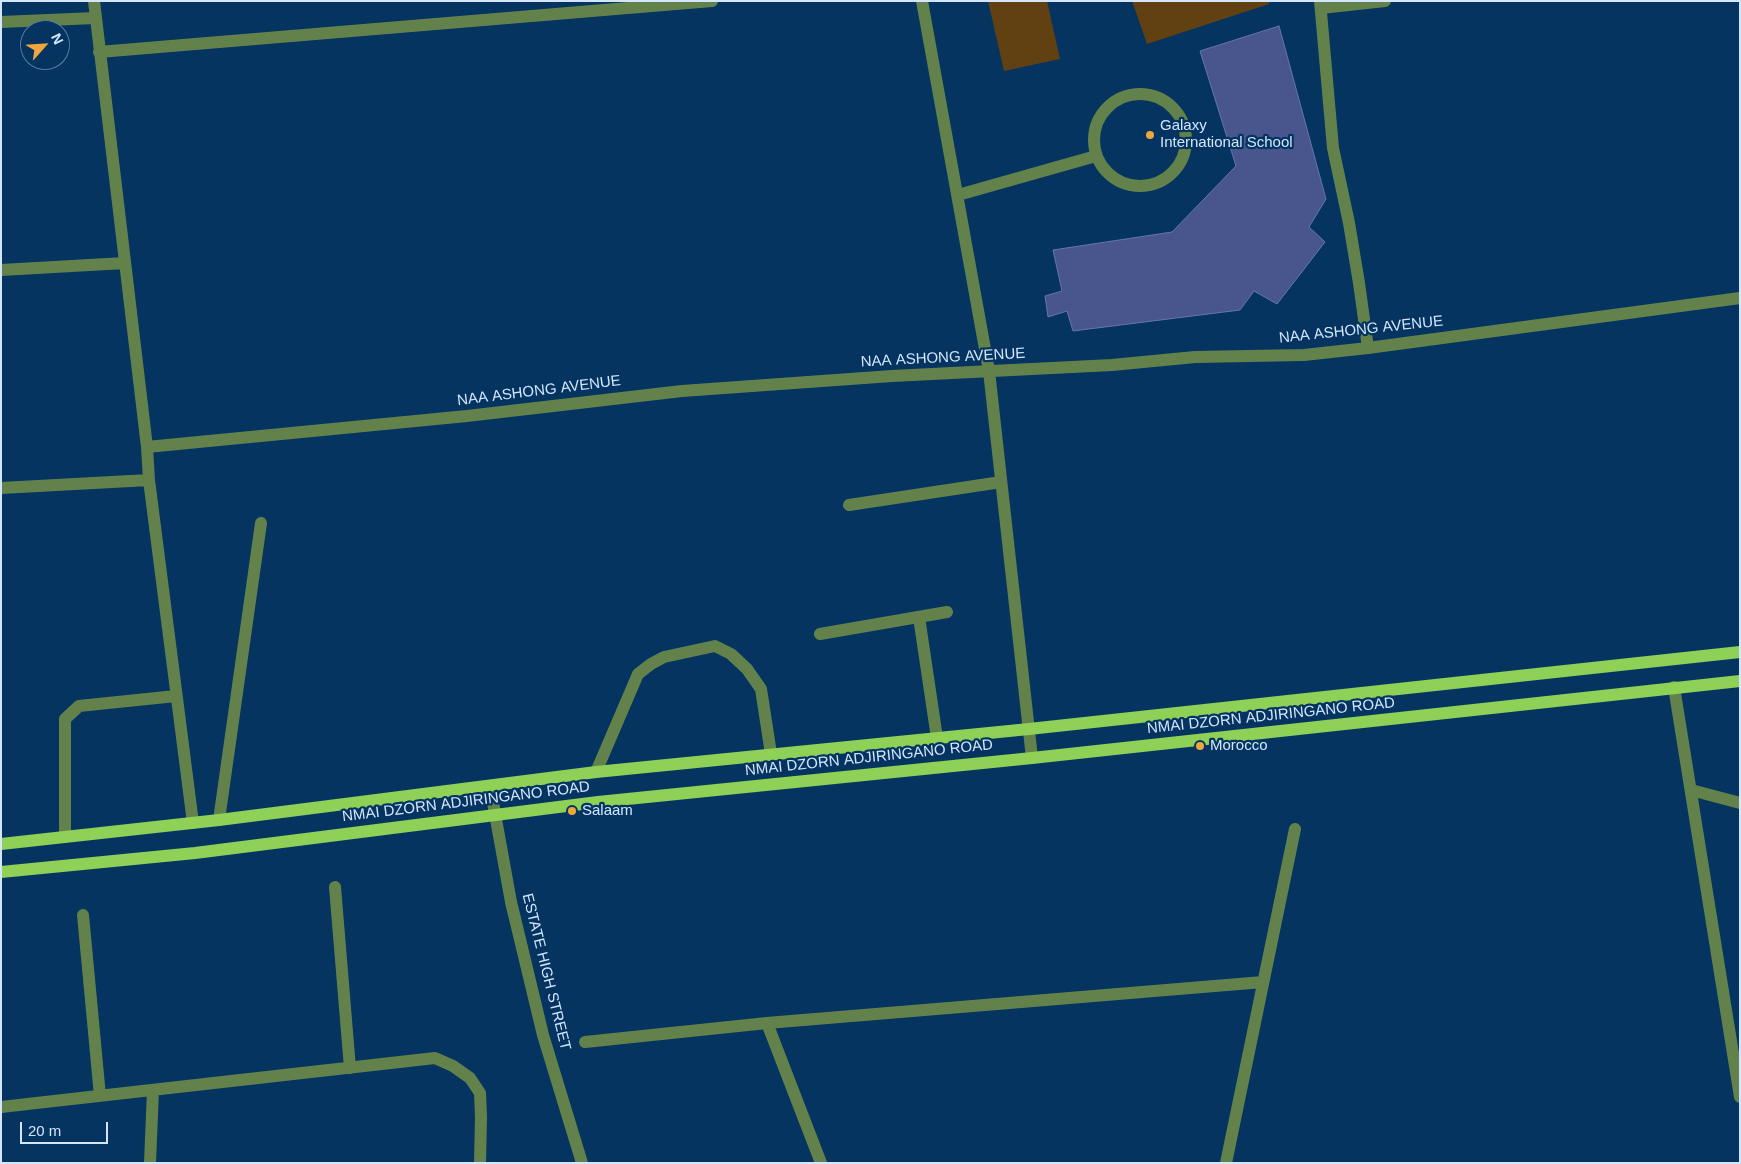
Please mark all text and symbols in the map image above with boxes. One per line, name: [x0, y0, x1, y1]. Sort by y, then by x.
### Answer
north arrow: [20, 20, 70, 70]
text: N: [48, 31, 67, 47]
place label: Galaxy International School: [1160, 117, 1293, 152]
marker: Galaxy International School: [1144, 129, 1156, 141]
street label: NAA ASHONG AVENUE: [1278, 312, 1444, 348]
street label: NAA ASHONG AVENUE: [860, 345, 1026, 371]
street label: NAA ASHONG AVENUE: [456, 372, 622, 410]
street label: NMAI DZORN ADJIRINGANO ROAD: [1146, 694, 1396, 738]
street label: NMAI DZORN ADJIRINGANO ROAD: [744, 736, 994, 780]
place label: Morocco: [1210, 737, 1268, 755]
marker: Morocco: [1194, 740, 1206, 752]
street label: NMAI DZORN ADJIRINGANO ROAD: [341, 778, 591, 826]
place label: Salaam: [582, 802, 633, 820]
marker: Salaam: [566, 805, 578, 817]
street label: ESTATE HIGH STREET: [518, 892, 574, 1052]
scale bar: [22, 1112, 110, 1144]
text: 20 m: [28, 1122, 61, 1139]

